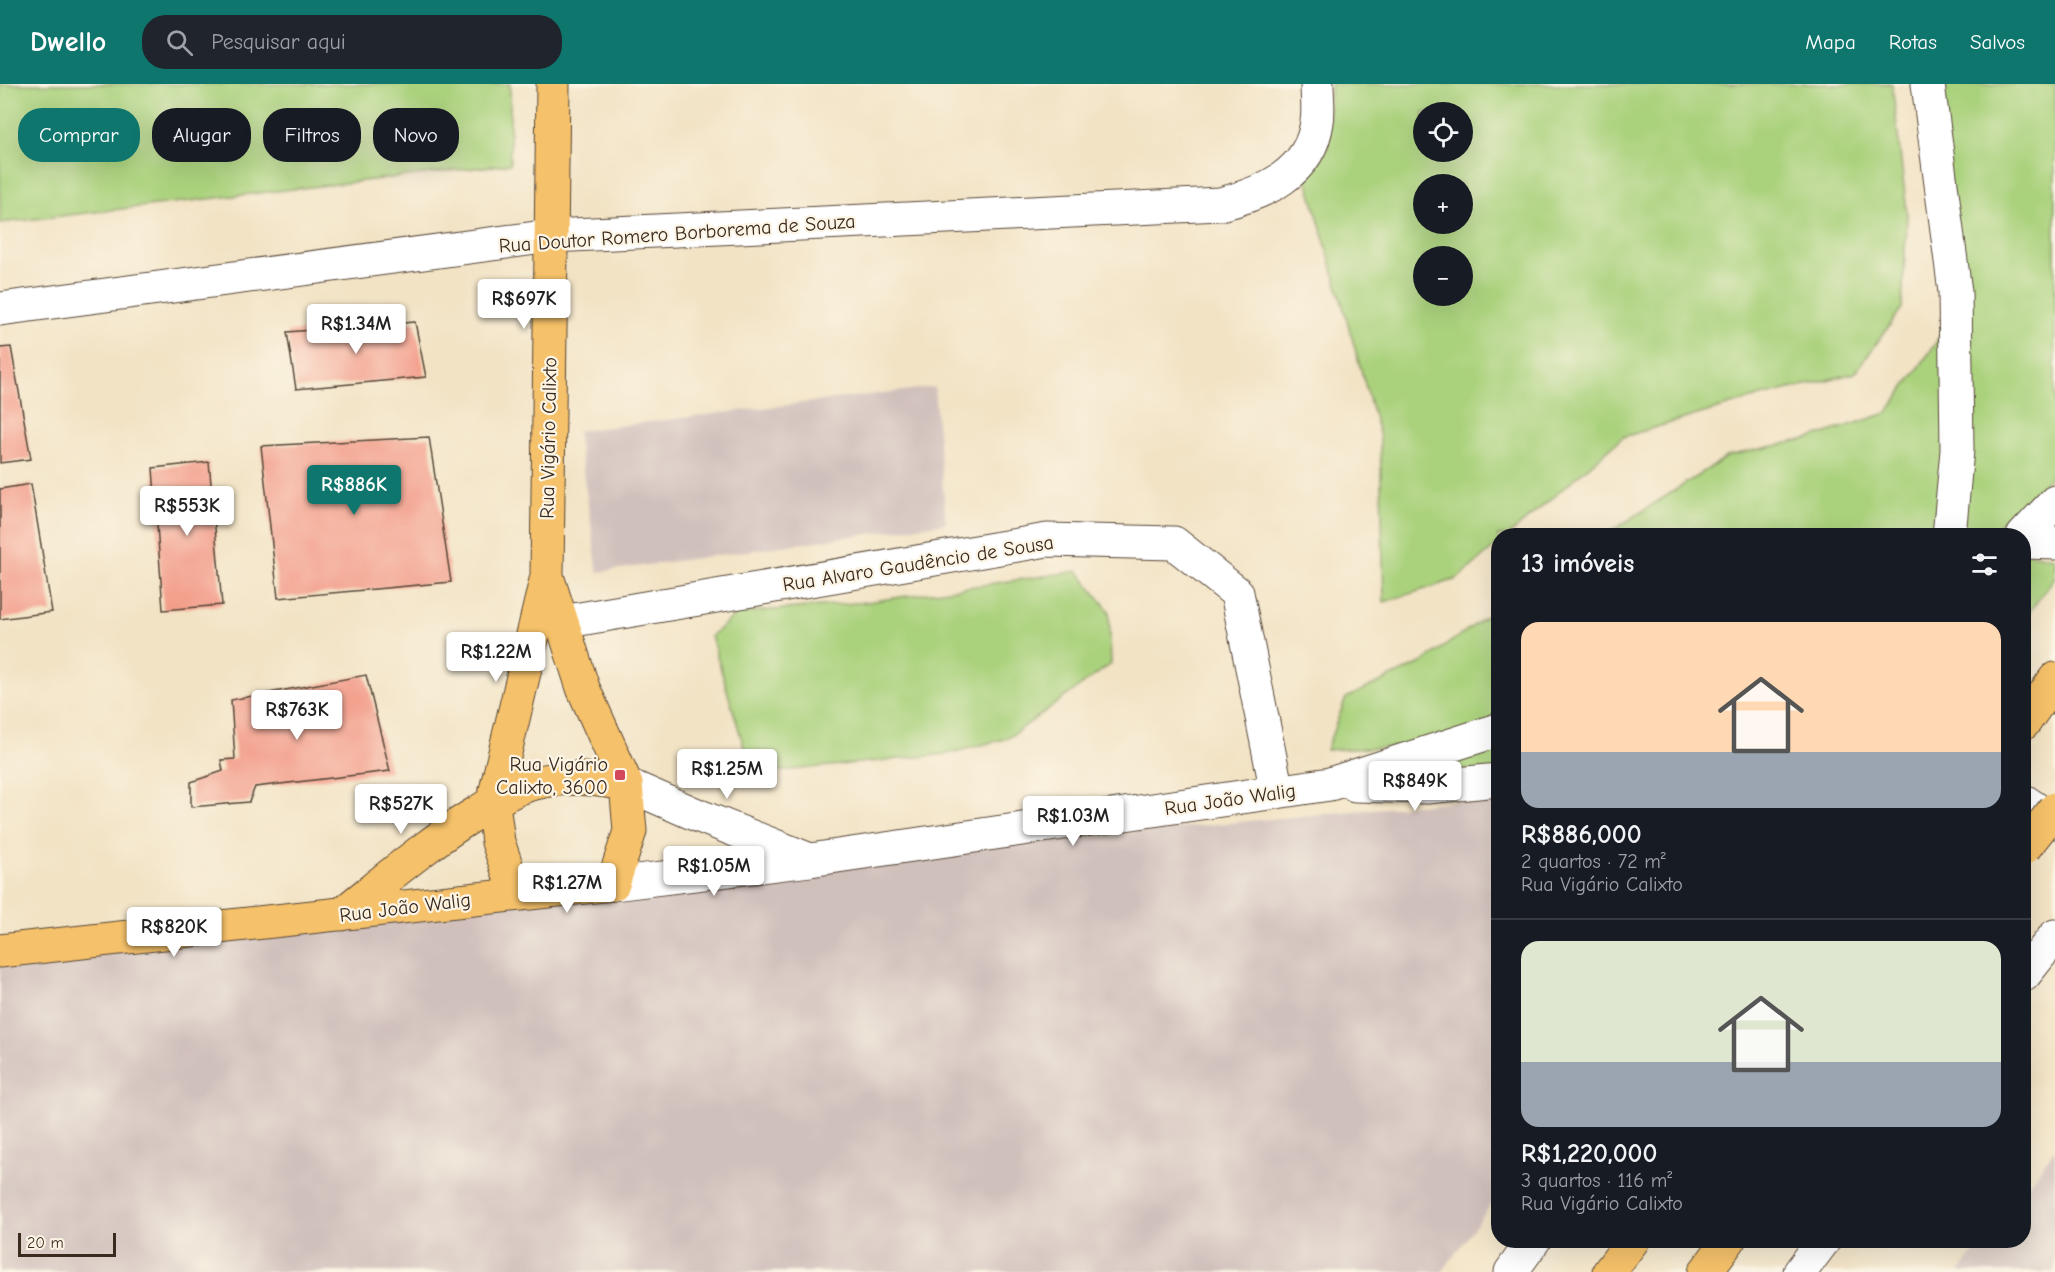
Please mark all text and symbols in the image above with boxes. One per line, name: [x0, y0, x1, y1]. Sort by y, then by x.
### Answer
search box: [142, 15, 562, 69]
text: Dwello: [30, 26, 106, 58]
icon: search: [163, 26, 196, 59]
text: Pesquisar aqui: [211, 29, 346, 55]
text: Mapa: [1805, 30, 1856, 54]
text: Rotas: [1889, 30, 1937, 54]
text: Salvos: [1970, 30, 2025, 54]
map controls: [1413, 102, 1473, 306]
button: locate: [1413, 102, 1473, 162]
chip: Comprar: [18, 108, 140, 162]
chip: Alugar: [152, 108, 251, 162]
chip: Filtros: [263, 108, 361, 162]
chip: Novo: [373, 108, 459, 162]
button: +: [1413, 174, 1473, 234]
street label: Rua Doutor Romero Borborema de Souza: [498, 210, 856, 257]
button: −: [1413, 246, 1473, 306]
pin: R$697K: [475, 279, 573, 330]
text: R$697K: [492, 287, 556, 310]
pin: R$1.34M: [301, 304, 411, 355]
text: R$1.34M: [321, 312, 391, 335]
street label: Rua Vigário Calixto: [536, 357, 561, 519]
pin: R$886K: [305, 465, 403, 516]
text: R$886K: [321, 473, 387, 496]
pin: R$553K: [138, 486, 236, 537]
text: R$553K: [154, 494, 220, 517]
street label: Rua Alvaro Gaudêncio de Sousa: [781, 531, 1055, 596]
icon: filters: [1968, 548, 2001, 581]
text: 13 imóveis: [1521, 549, 1634, 579]
pin: R$1.22M: [441, 632, 551, 683]
text: R$1.22M: [460, 640, 532, 663]
icon: home: [1707, 661, 1815, 769]
pin: R$763K: [248, 690, 346, 741]
text: R$763K: [265, 698, 329, 721]
pin: R$1.25M: [672, 749, 782, 800]
place label: Rua Vigário Calixto, 3600: [496, 753, 608, 799]
text: R$1.25M: [691, 757, 763, 780]
pin: R$849K: [1366, 761, 1464, 812]
marker: Rua Vigário Calixto, 3600: [613, 768, 627, 782]
text: R$849K: [1382, 769, 1448, 792]
street label: Rua João Walig: [1163, 779, 1297, 820]
pin: R$527K: [352, 784, 450, 835]
text: R$527K: [369, 792, 433, 815]
pin: R$1.03M: [1018, 796, 1128, 847]
text: R$1.03M: [1037, 804, 1109, 827]
text: R$886,000: [1521, 820, 1642, 850]
pin: R$1.05M: [659, 846, 769, 897]
text: 2 quartos · 72 m²: [1521, 850, 1666, 873]
text: R$1.05M: [677, 854, 751, 877]
pin: R$1.27M: [512, 863, 622, 914]
text: R$1.27M: [532, 871, 602, 894]
text: Rua Vigário Calixto: [1521, 873, 1683, 896]
street label: Rua João Walig: [338, 888, 472, 927]
pin: R$820K: [125, 907, 223, 958]
text: R$820K: [141, 915, 207, 938]
icon: home: [1707, 980, 1815, 1088]
text: R$1,220,000: [1521, 1139, 1657, 1169]
text: 3 quartos · 116 m²: [1521, 1169, 1672, 1192]
text: Rua Vigário Calixto: [1521, 1192, 1683, 1215]
scale bar: [18, 1230, 116, 1258]
text: 20 m: [27, 1234, 64, 1252]

